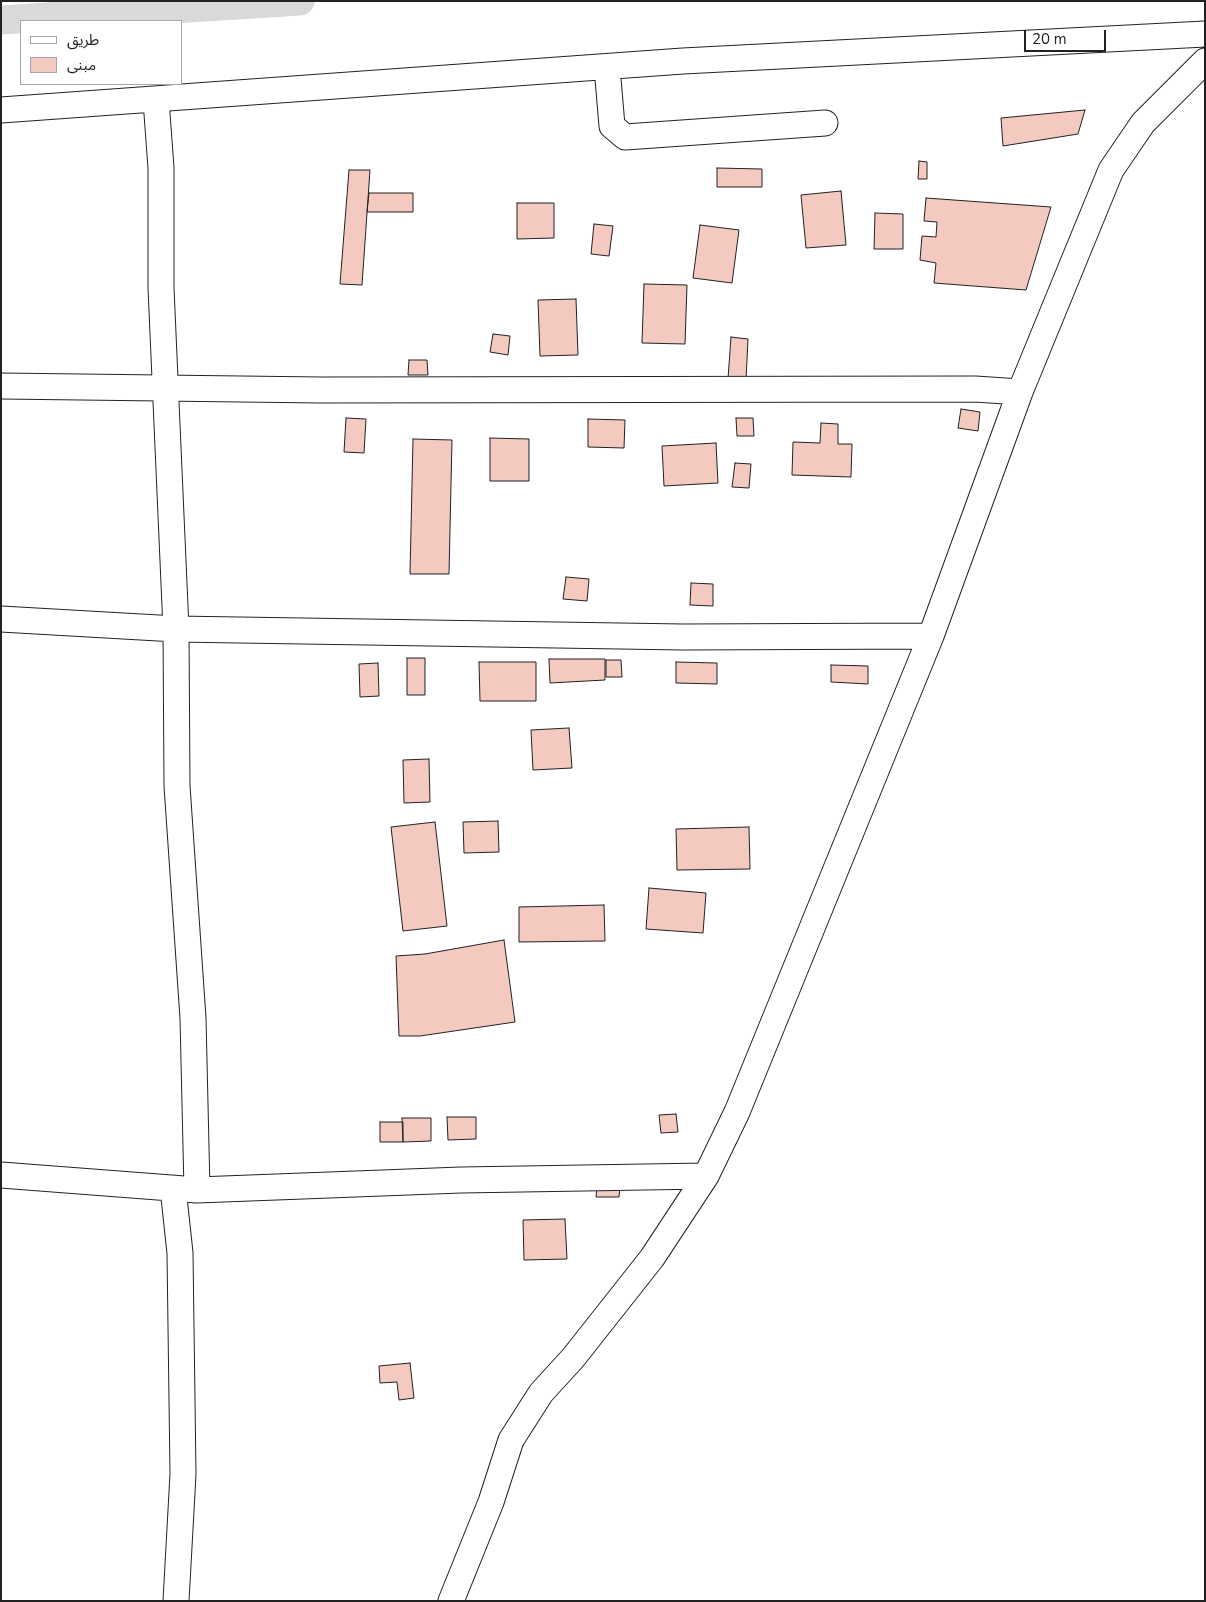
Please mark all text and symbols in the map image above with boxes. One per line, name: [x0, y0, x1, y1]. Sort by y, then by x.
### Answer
legend: [20, 20, 182, 85]
scale bar: [1026, 20, 1108, 52]
text: 20 m: [1032, 29, 1067, 49]
text: طريق: [67, 30, 99, 50]
text: مبنى: [67, 55, 96, 75]

